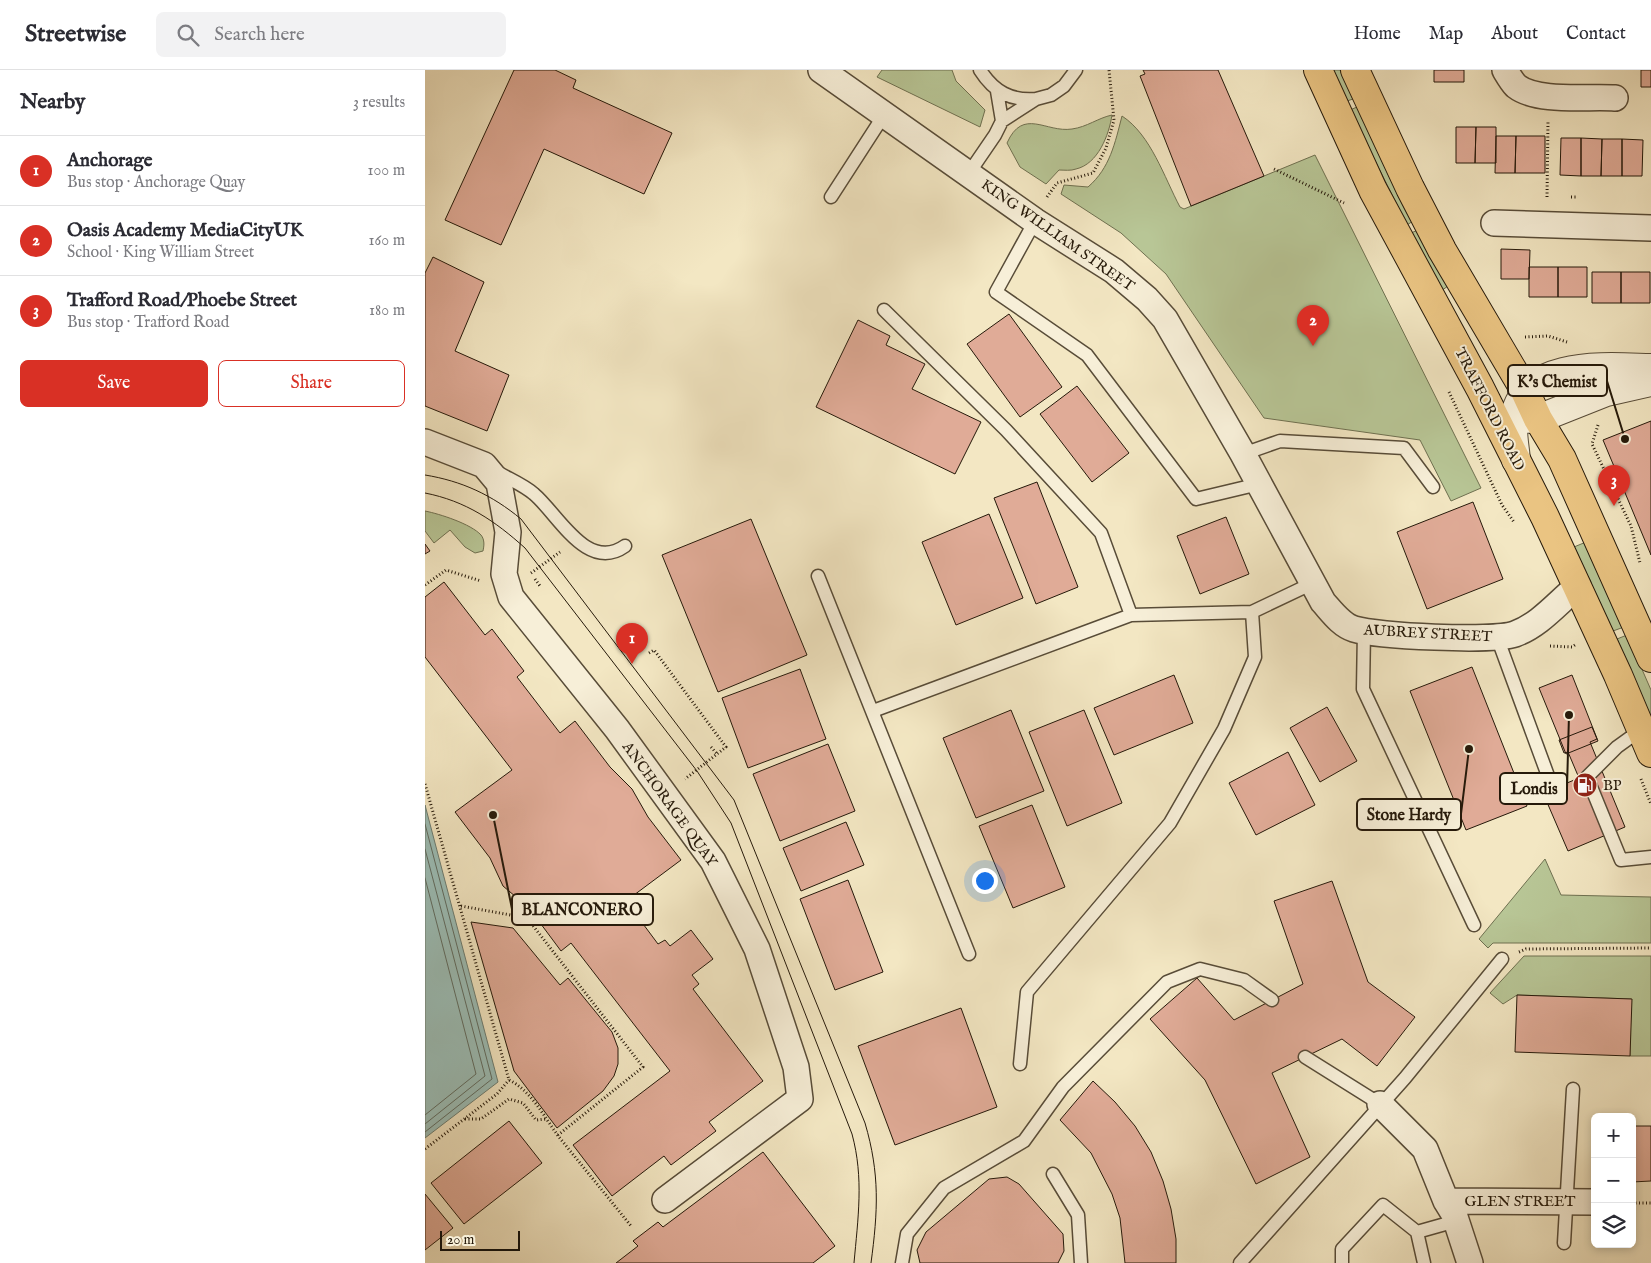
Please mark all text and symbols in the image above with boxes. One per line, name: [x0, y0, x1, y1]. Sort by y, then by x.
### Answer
search box: [156, 12, 506, 57]
text: Streetwise: [25, 19, 126, 50]
icon: search: [174, 21, 202, 49]
text: Search here: [214, 23, 305, 47]
text: Home: [1354, 23, 1401, 46]
text: Map: [1429, 23, 1463, 46]
text: About: [1491, 23, 1538, 46]
text: Contact: [1566, 23, 1626, 46]
text: Nearby: [20, 89, 85, 116]
text: 3 results: [353, 93, 405, 113]
text: Anchorage: [67, 149, 153, 173]
text: 1: [33, 161, 39, 181]
text: 100 m: [368, 161, 405, 181]
text: Bus stop · Anchorage Quay: [67, 173, 245, 193]
street label: KING WILLIAM STREET: [977, 175, 1138, 296]
text: Oasis Academy MediaCityUK: [67, 219, 303, 243]
text: 2: [32, 231, 40, 251]
text: 160 m: [369, 231, 405, 251]
text: School · King William Street: [67, 243, 254, 263]
text: Trafford Road/Phoebe Street: [67, 289, 297, 313]
text: 3: [33, 301, 39, 321]
text: 180 m: [369, 301, 405, 321]
pin: 2: [1297, 305, 1329, 346]
text: Bus stop · Trafford Road: [67, 313, 229, 333]
street label: TRAFFORD ROAD: [1450, 344, 1529, 474]
button: Save: [20, 360, 208, 407]
button: Share: [218, 360, 405, 407]
callout: K's Chemist: [1508, 365, 1607, 396]
text: K's Chemist: [1517, 373, 1597, 393]
pin: 3: [1598, 465, 1630, 506]
street label: AUBREY STREET: [1362, 621, 1493, 646]
pin: 1: [616, 623, 648, 664]
street label: ANCHORAGE QUAY: [617, 737, 722, 871]
fuel station icon: BP: [1572, 772, 1598, 798]
callout: Londis: [1500, 773, 1567, 804]
place label: BP: [1603, 776, 1622, 795]
text: Londis: [1510, 780, 1558, 800]
callout: Stone Hardy: [1357, 799, 1461, 830]
text: Stone Hardy: [1367, 806, 1452, 826]
your location: [972, 868, 998, 894]
callout: BLANCONERO: [512, 894, 653, 925]
text: BLANCONERO: [522, 901, 642, 921]
map controls: [1591, 1113, 1636, 1248]
button: +: [1591, 1113, 1636, 1158]
button: −: [1591, 1158, 1636, 1203]
street label: GLEN STREET: [1465, 1192, 1576, 1211]
button: layers: [1591, 1203, 1636, 1248]
scale bar: [440, 1228, 520, 1251]
text: 20 m: [447, 1231, 474, 1249]

